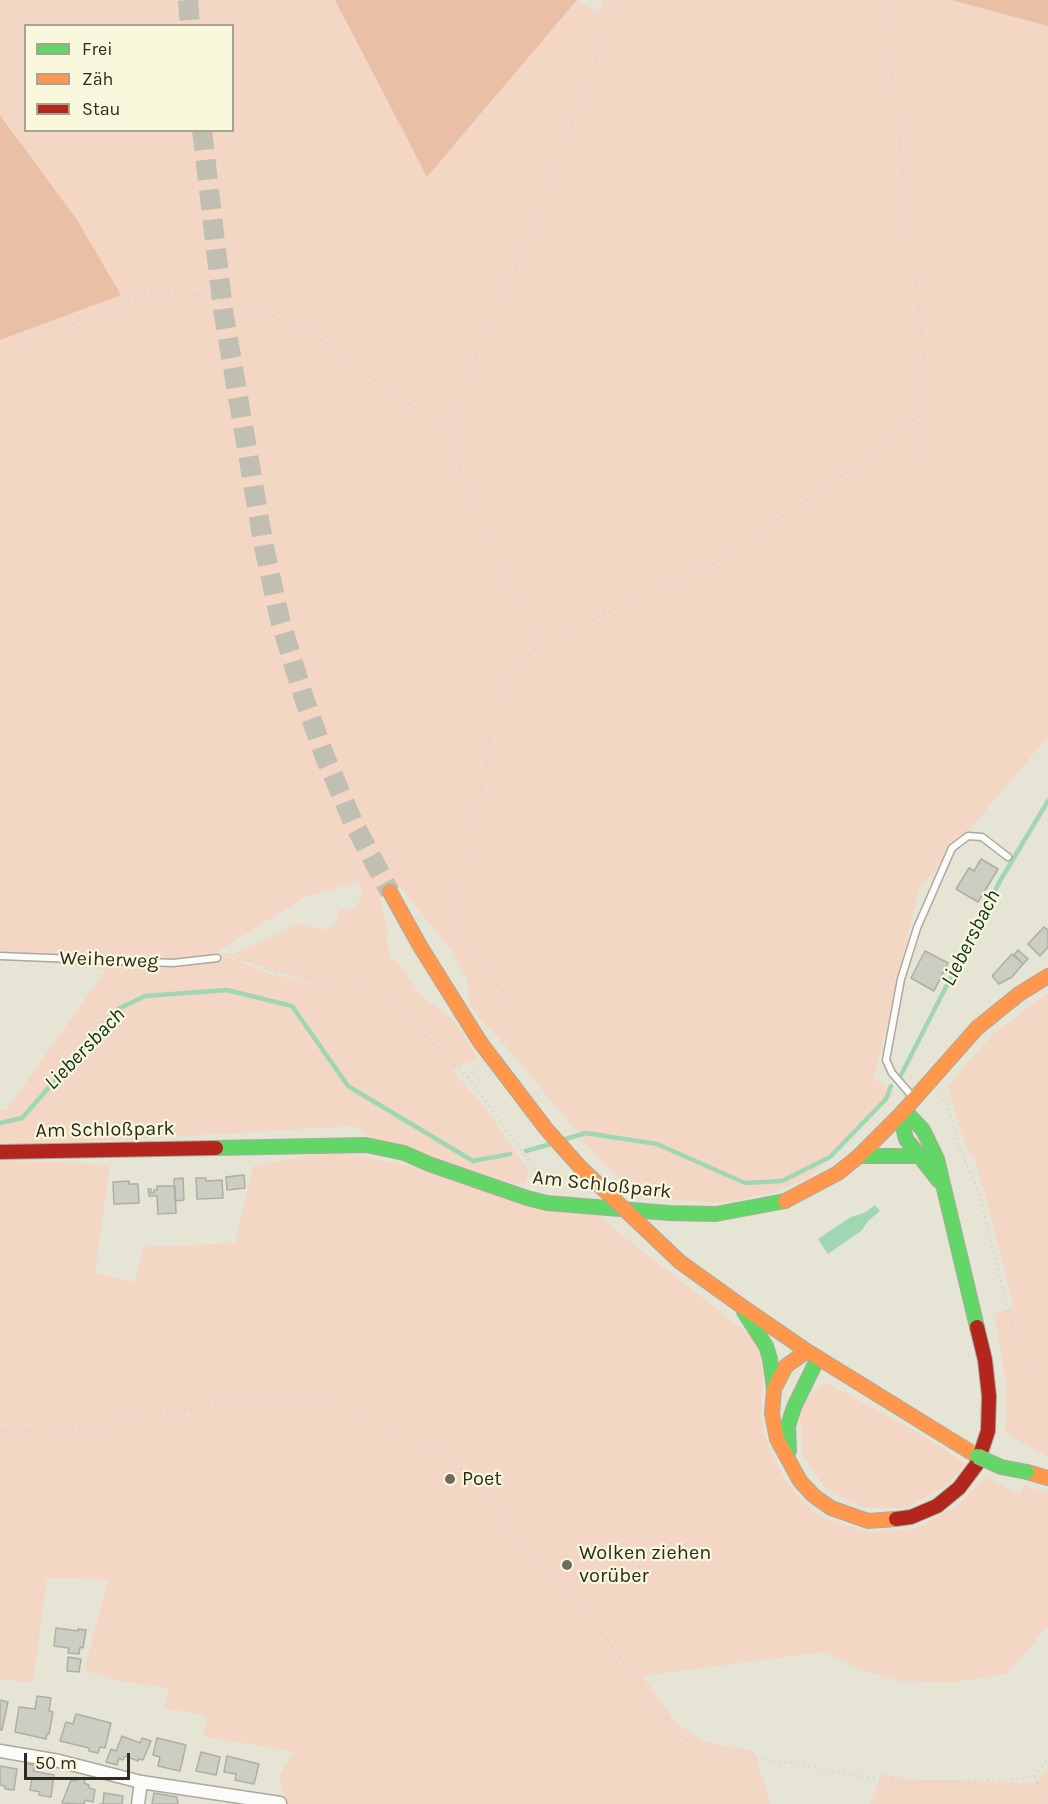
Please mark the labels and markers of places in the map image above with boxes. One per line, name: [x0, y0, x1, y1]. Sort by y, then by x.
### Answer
place label: Poet: [462, 1467, 502, 1491]
marker: Poet: [443, 1472, 457, 1486]
place label: Wolken ziehen vorüber: [579, 1541, 711, 1588]
marker: Wolken ziehen vorüber: [560, 1558, 574, 1572]

